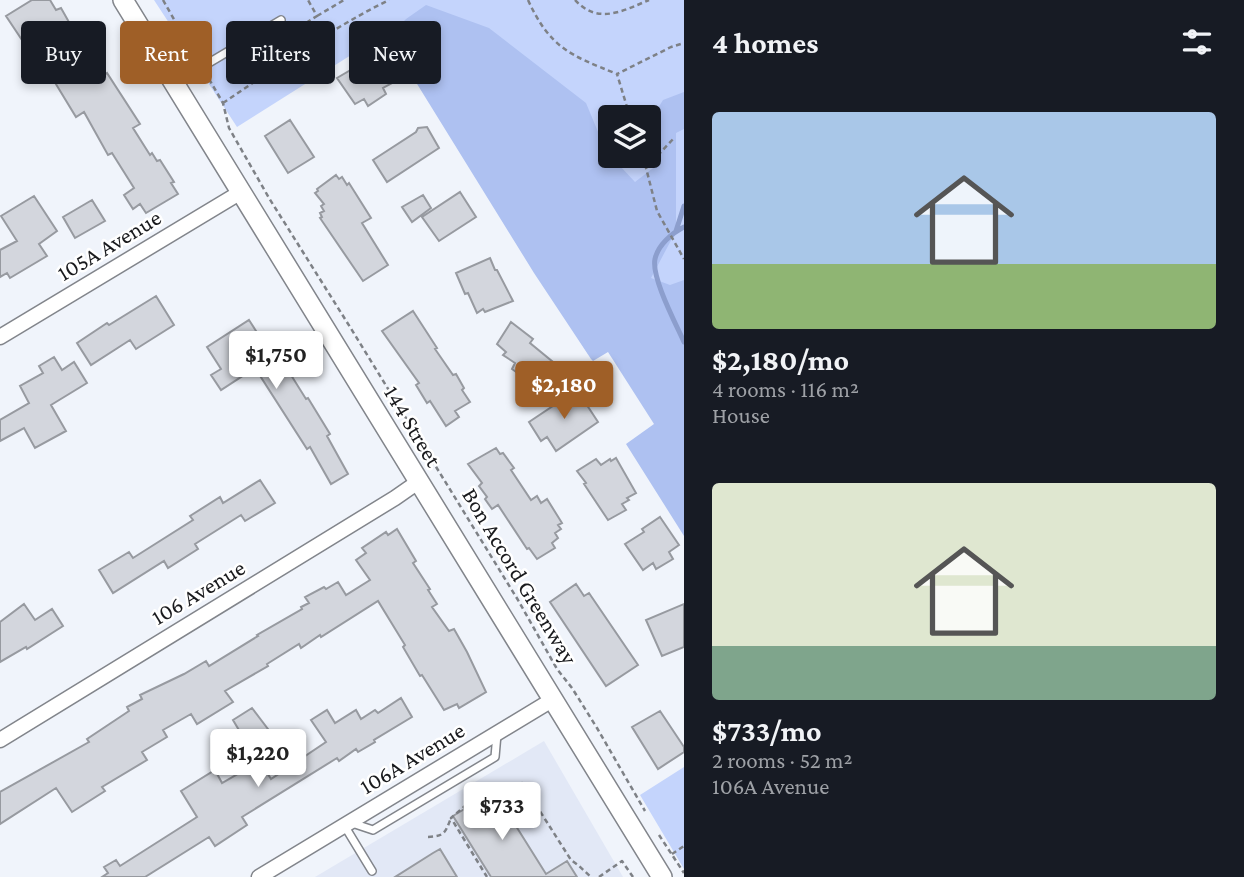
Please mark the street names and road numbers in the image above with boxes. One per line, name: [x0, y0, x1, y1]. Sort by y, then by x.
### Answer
street label: 105A Avenue: [52, 204, 166, 286]
street label: 144 Street: [379, 381, 447, 471]
street label: Bon Accord Greenway: [457, 483, 583, 669]
street label: 106 Avenue: [147, 554, 249, 630]
street label: 106A Avenue: [355, 717, 469, 799]

